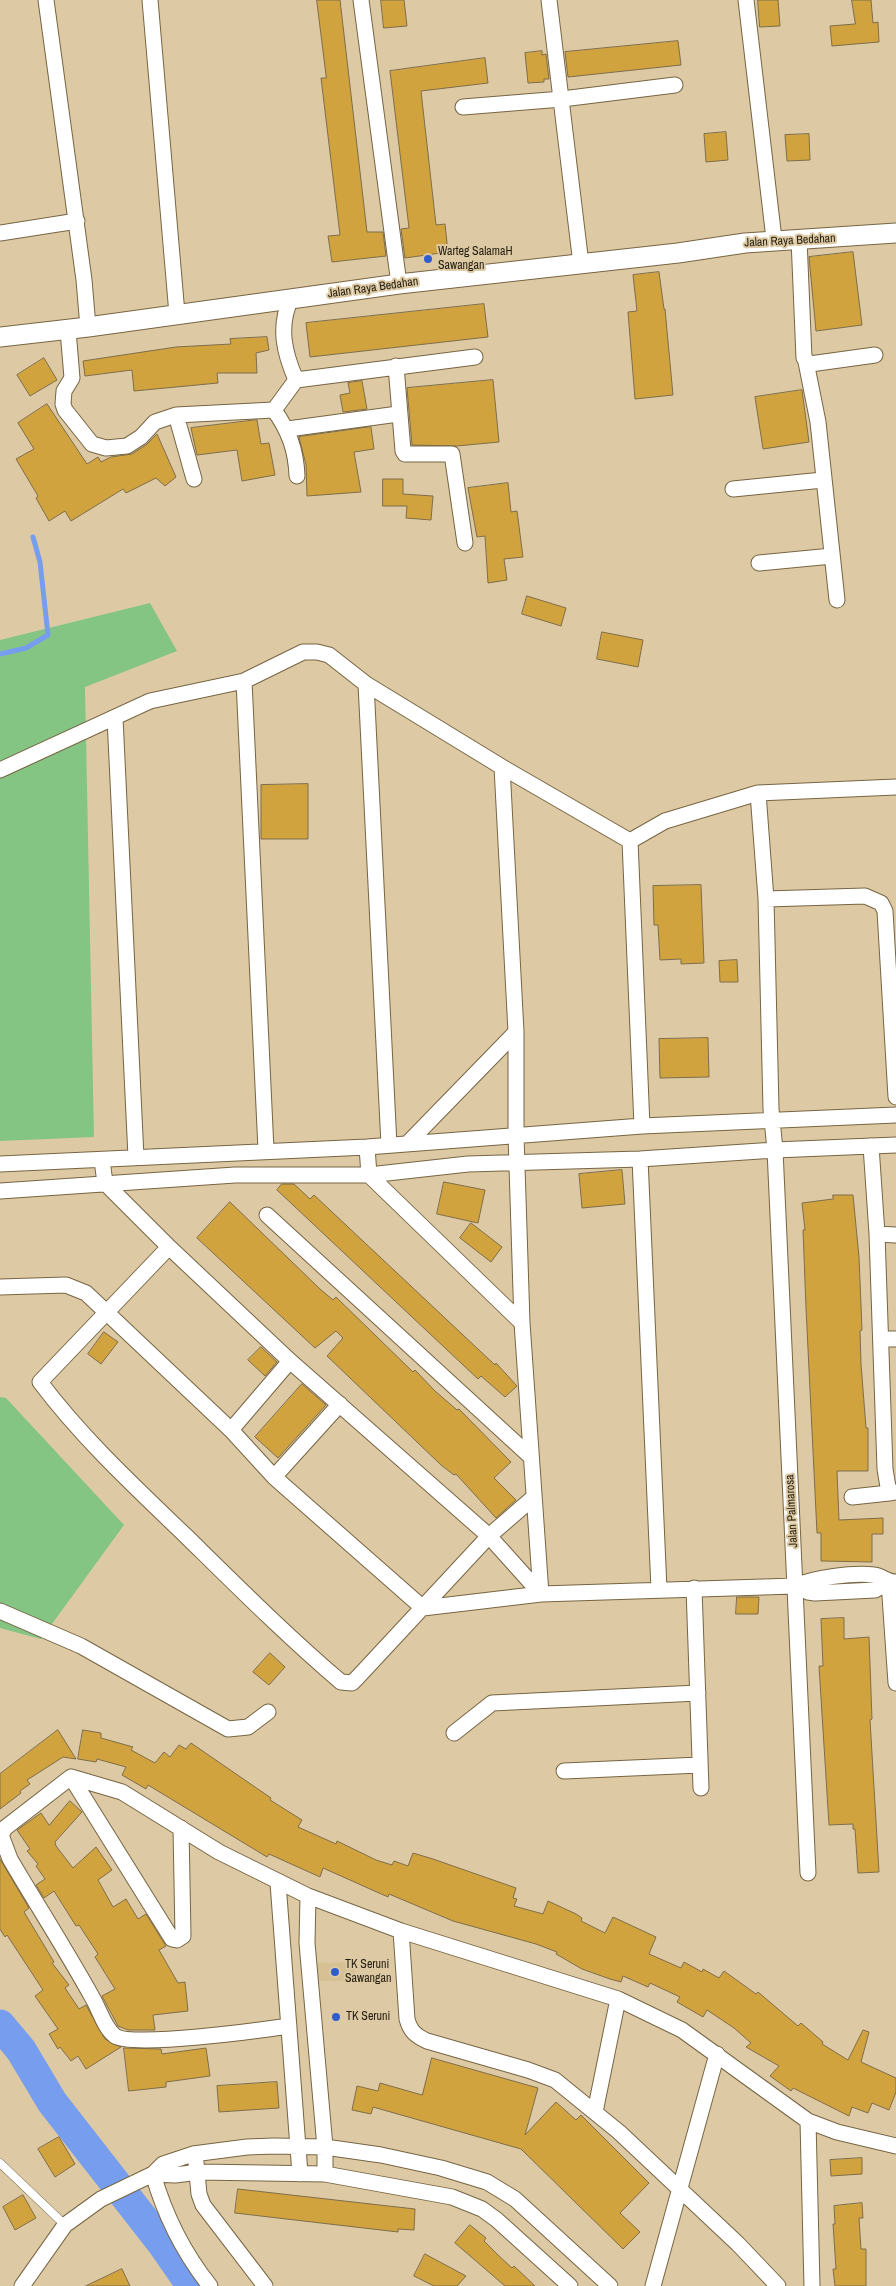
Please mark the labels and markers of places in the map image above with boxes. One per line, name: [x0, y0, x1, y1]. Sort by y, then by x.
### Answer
place label: Warteg SalamaH Sawangan: [438, 245, 513, 273]
marker: Warteg SalamaH Sawangan: [422, 253, 434, 265]
place label: TK Seruni Sawangan: [345, 1958, 391, 1986]
marker: TK Seruni Sawangan: [329, 1966, 341, 1978]
place label: TK Seruni: [346, 2010, 390, 2024]
marker: TK Seruni: [330, 2011, 342, 2023]

